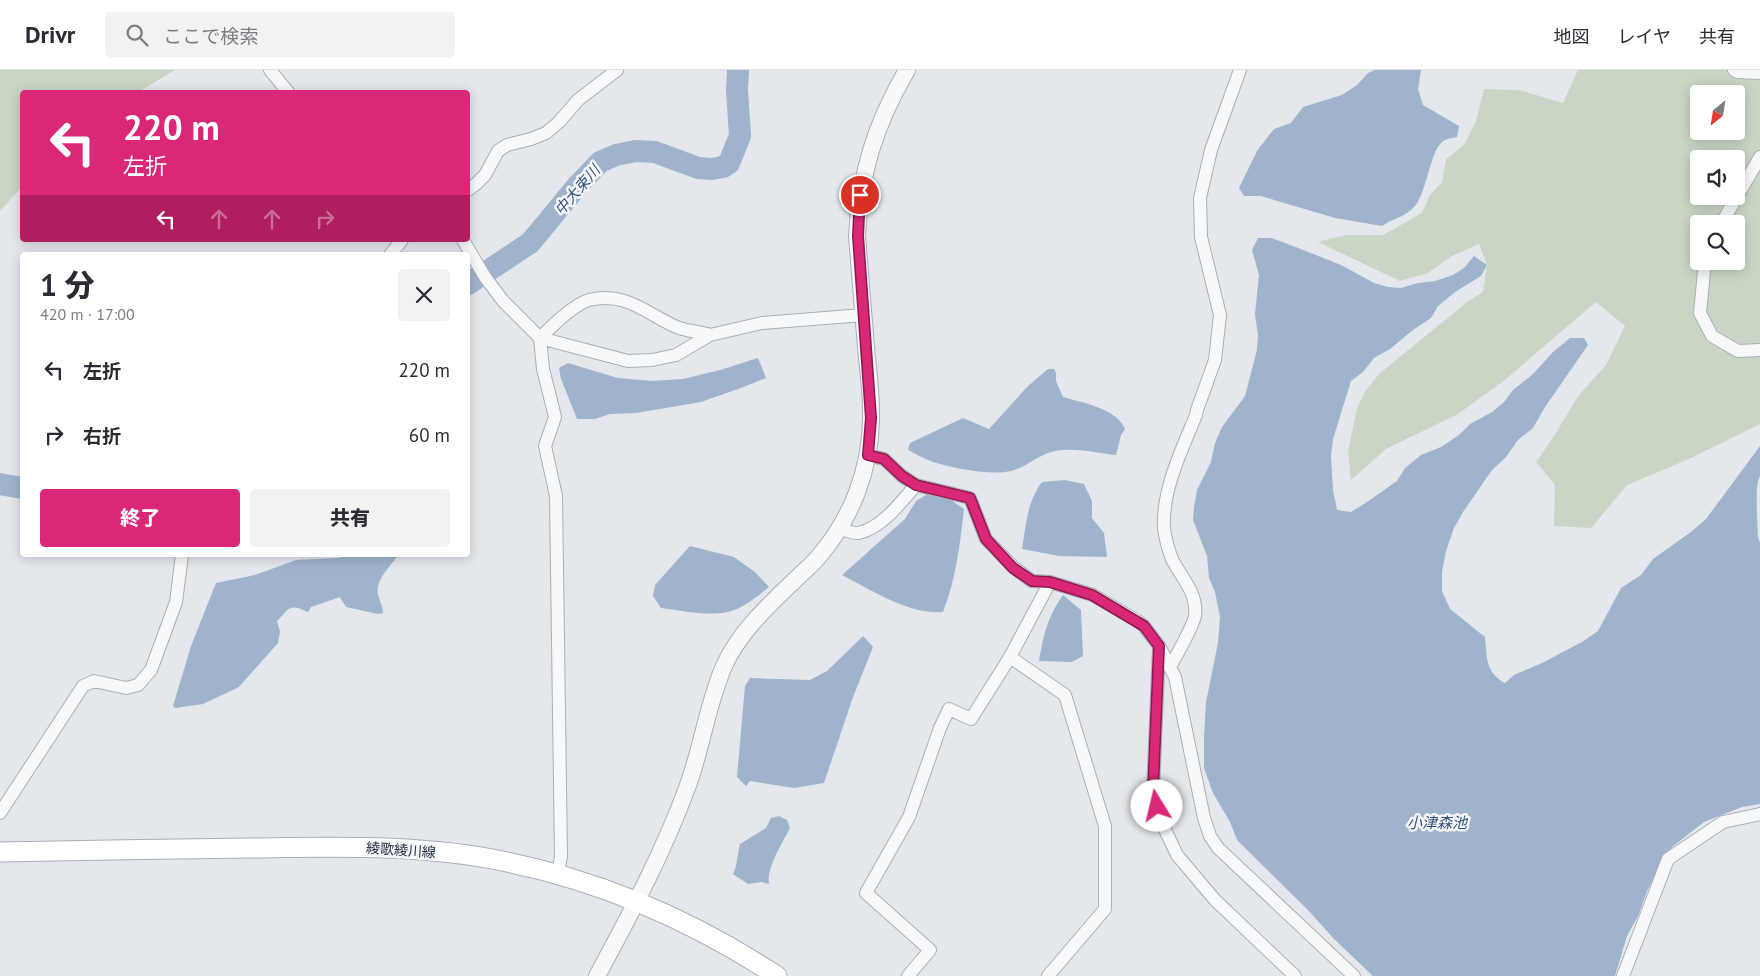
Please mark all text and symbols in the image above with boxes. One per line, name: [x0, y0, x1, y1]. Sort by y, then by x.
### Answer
search box: [105, 12, 455, 57]
text: Drivr: [25, 19, 75, 50]
icon: search: [123, 21, 151, 49]
text: ここで検索: [163, 24, 258, 48]
text: 地図: [1554, 25, 1590, 48]
text: レイヤ: [1618, 25, 1671, 48]
text: 共有: [1699, 25, 1735, 48]
north arrow: [1690, 85, 1745, 140]
map controls: [1690, 85, 1745, 270]
text: 220 m: [123, 104, 220, 150]
icon: left: [40, 110, 105, 175]
button: sound: [1690, 150, 1745, 205]
text: 左折: [123, 152, 167, 180]
water label: 中大束川: [550, 160, 605, 219]
pin: [839, 174, 881, 216]
icon: arrive: [846, 181, 874, 209]
icon: left: [152, 205, 180, 233]
icon: ahead: [205, 205, 233, 233]
icon: ahead: [258, 205, 286, 233]
icon: right: [311, 205, 339, 233]
button: search: [1690, 215, 1745, 270]
text: 1 分: [40, 265, 95, 304]
button: close: [398, 269, 450, 321]
text: 420 m · 17:00: [40, 304, 135, 324]
icon: left: [40, 356, 68, 384]
text: 220 m: [398, 358, 450, 382]
text: 左折: [83, 359, 121, 383]
icon: right: [40, 421, 68, 449]
text: 60 m: [409, 423, 450, 447]
text: 右折: [83, 424, 121, 448]
button: 終了: [40, 489, 240, 547]
button: 共有: [250, 489, 450, 547]
position arrow: [1130, 779, 1182, 831]
water label: 小津森池: [1407, 813, 1469, 832]
street label: 綾歌綾川線: [365, 839, 437, 861]

